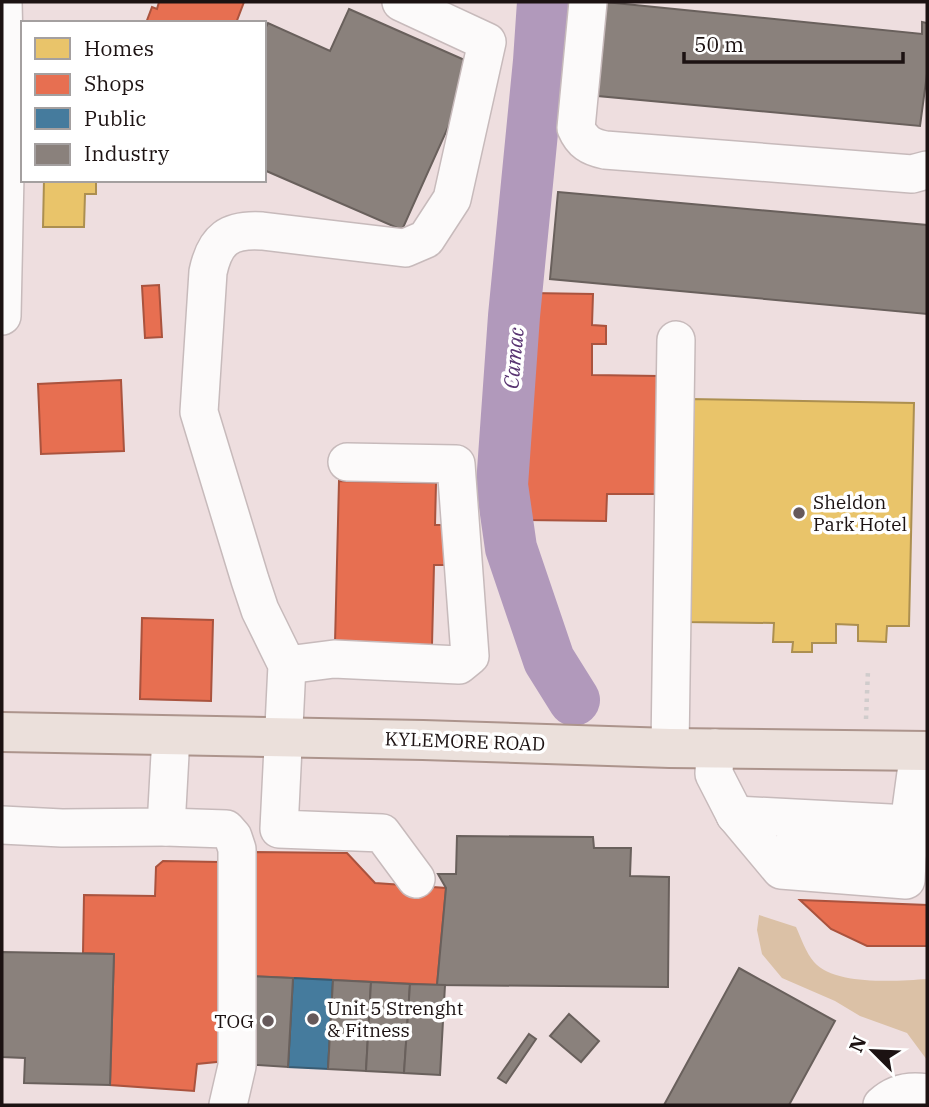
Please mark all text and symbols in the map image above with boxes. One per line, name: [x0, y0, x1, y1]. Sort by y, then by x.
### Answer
legend: [21, 21, 266, 182]
scale bar: [684, 21, 903, 65]
text: 50 m: [694, 30, 744, 58]
text: Homes: [84, 34, 154, 62]
text: Shops: [84, 69, 144, 97]
text: Public: [84, 104, 146, 132]
text: Industry: [84, 139, 170, 167]
water label: Camac: [496, 326, 530, 390]
place label: Sheldon Park Hotel: [813, 490, 907, 536]
marker: Sheldon Park Hotel: [791, 505, 807, 521]
street label: KYLEMORE ROAD: [384, 726, 546, 756]
place label: Unit 5 Strenght & Fitness: [327, 996, 464, 1042]
place label: TOG: [214, 1009, 254, 1033]
marker: Unit 5 Strenght & Fitness: [305, 1011, 321, 1027]
marker: TOG: [260, 1013, 276, 1029]
north arrow: [838, 1016, 908, 1086]
text: N: [843, 1032, 871, 1056]

